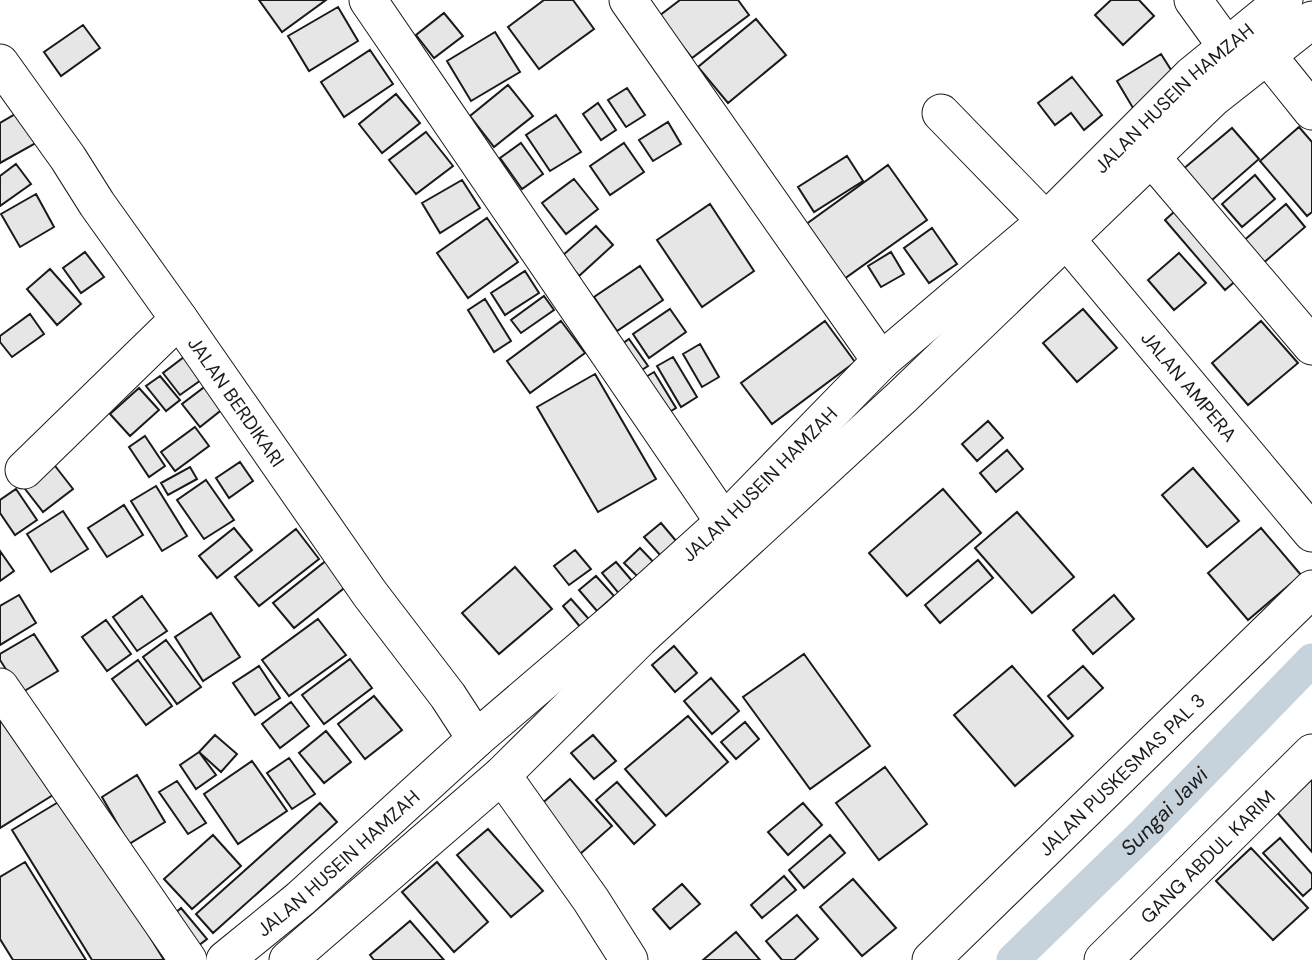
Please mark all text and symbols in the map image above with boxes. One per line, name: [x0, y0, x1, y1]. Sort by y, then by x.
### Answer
street label: JALAN HUSEIN HAMZAH: [1089, 17, 1259, 178]
street label: JALAN AMPERA: [1136, 326, 1243, 447]
street label: JALAN BERDIKARI: [182, 332, 290, 472]
street label: JALAN HUSEIN HAMZAH: [676, 401, 842, 567]
street label: JALAN PUSKESMAS PAL 3: [1033, 688, 1210, 861]
water label: Sungai Jawi: [1115, 761, 1215, 862]
street label: JALAN HUSEIN HAMZAH: [251, 784, 425, 942]
street label: GANG ABDUL KARIM: [1135, 784, 1280, 929]

